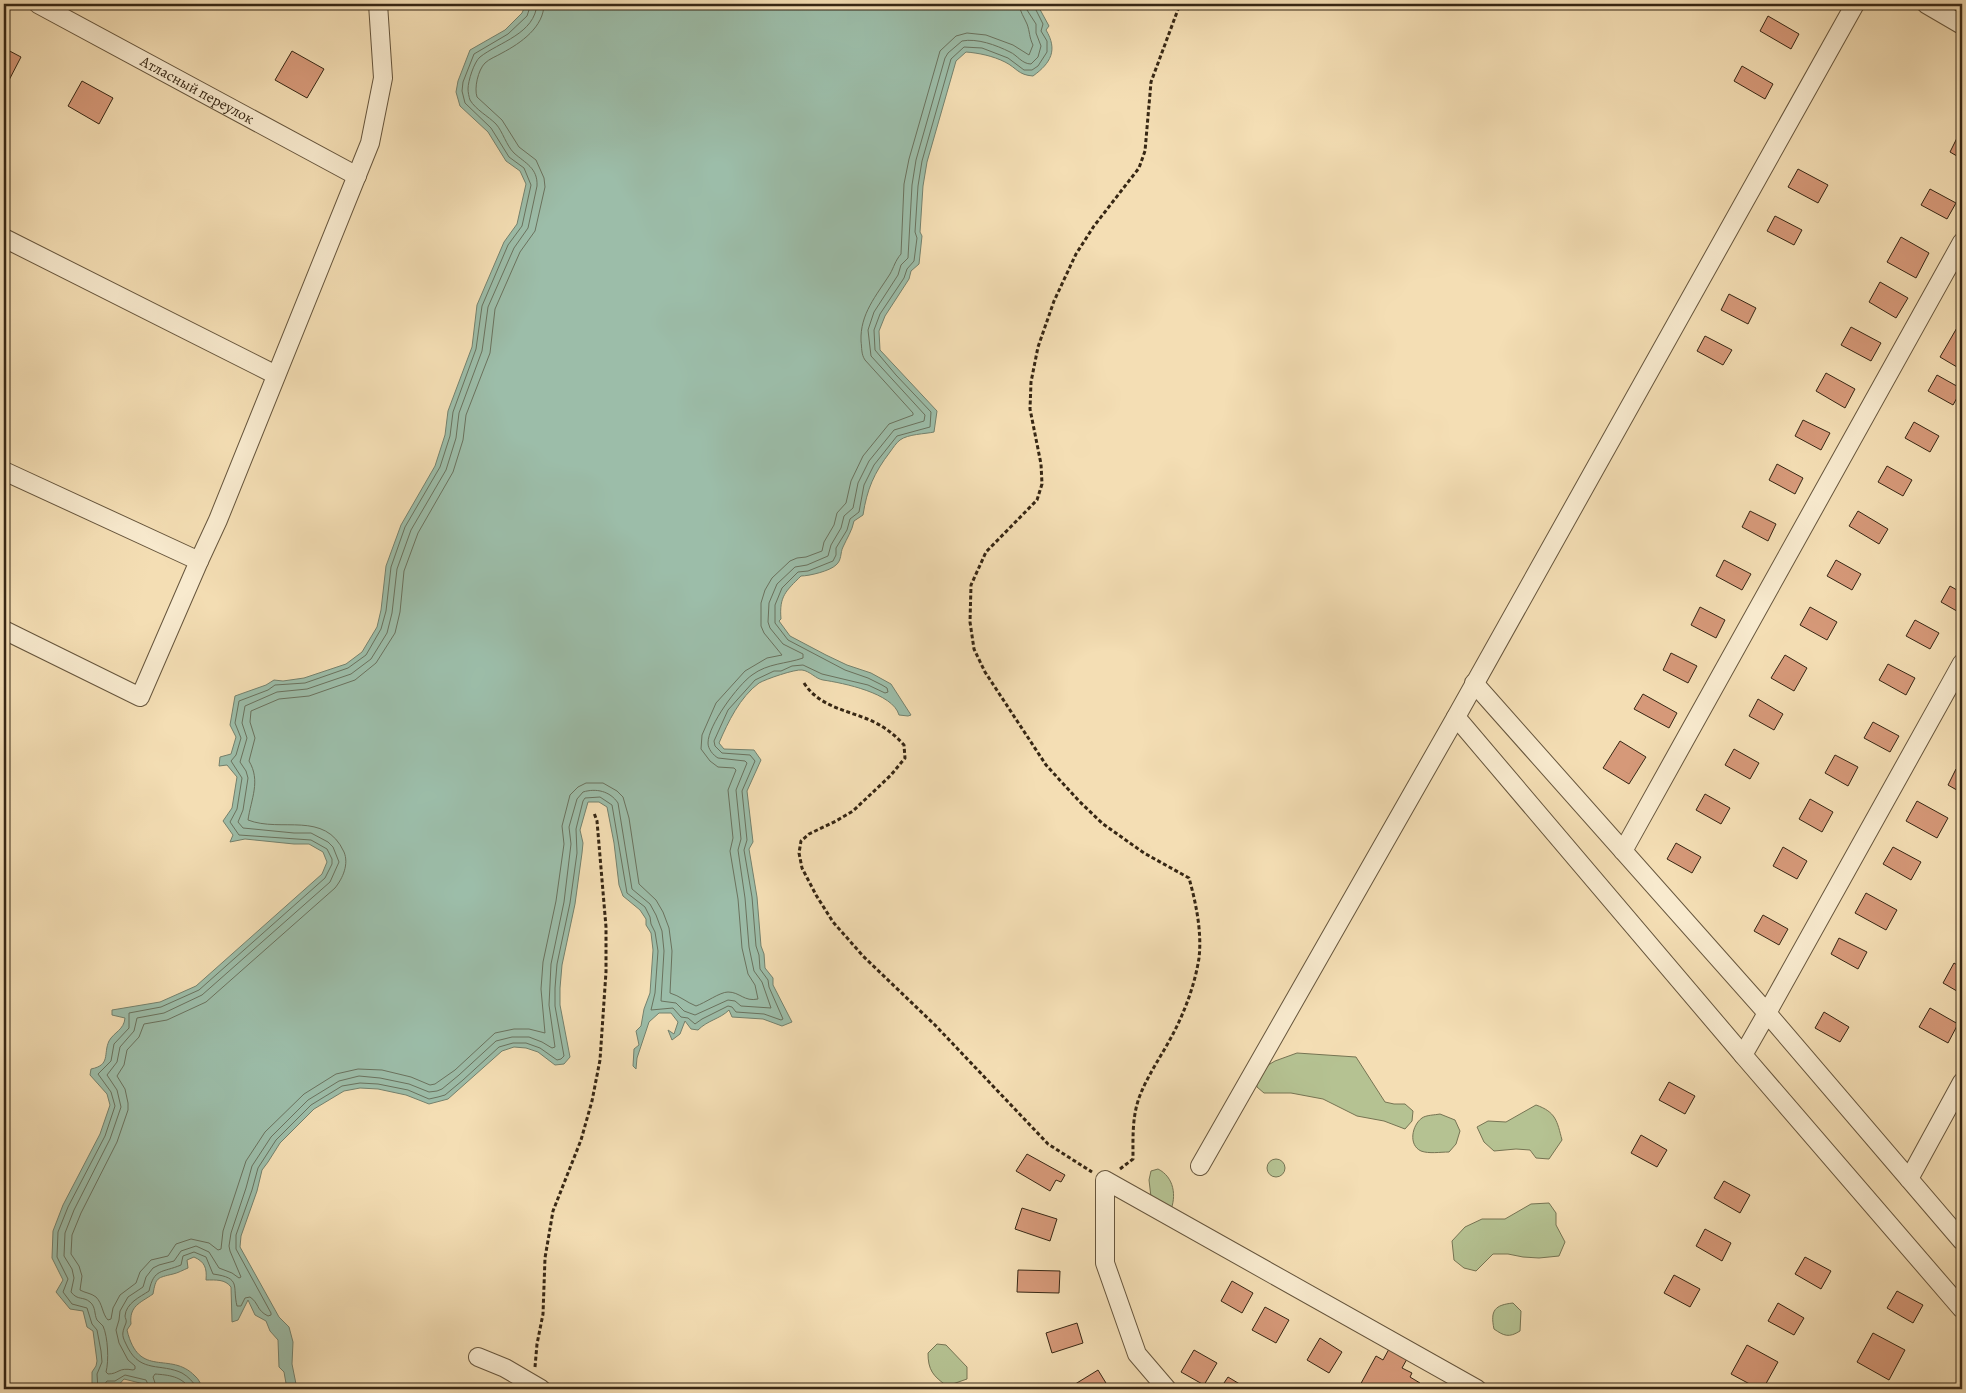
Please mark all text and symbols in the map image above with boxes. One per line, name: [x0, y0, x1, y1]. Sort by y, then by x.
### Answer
street label: Атласный переулок: [136, 51, 258, 129]

